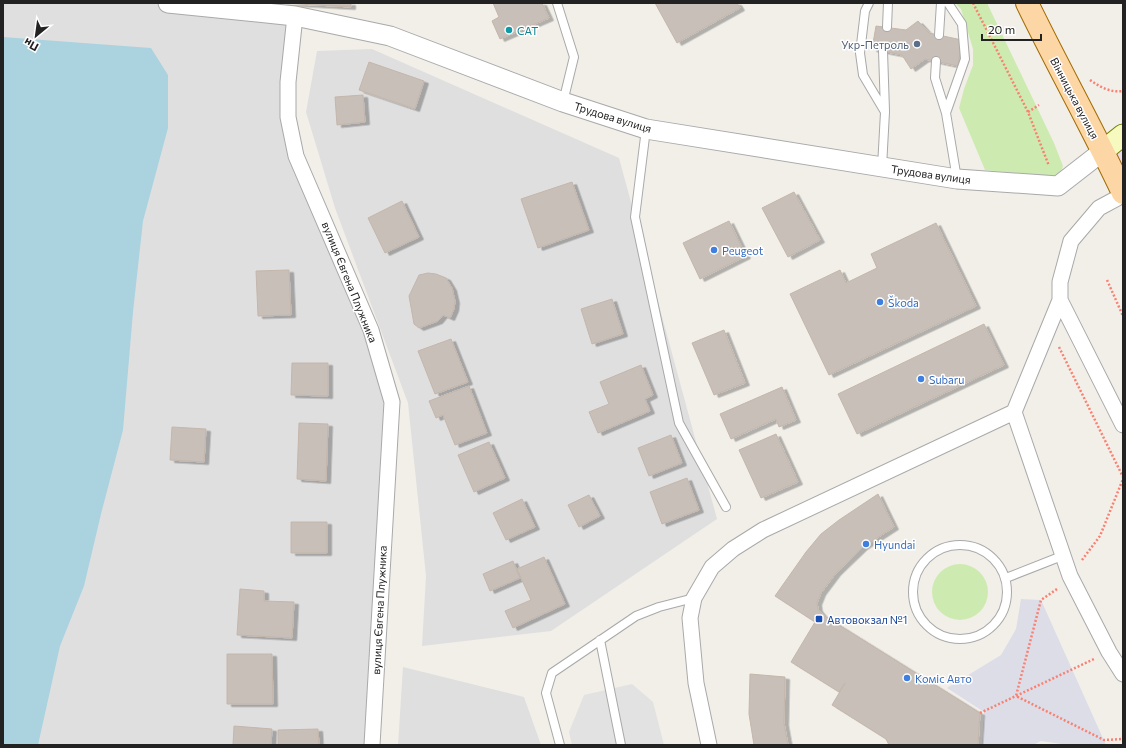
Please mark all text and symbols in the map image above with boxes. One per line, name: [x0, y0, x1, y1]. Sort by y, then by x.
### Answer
north arrow: [16, 16, 56, 56]
scale bar: [982, 16, 1041, 42]
text: 20 m: [988, 22, 1015, 36]
place label: САТ: [517, 24, 538, 37]
marker: САТ: [504, 25, 514, 35]
text: Пн: [21, 36, 40, 54]
place label: Укр-Петроль: [841, 38, 909, 51]
marker: Укр-Петроль: [912, 39, 922, 49]
street label: Вінницька вулиця: [1048, 55, 1102, 141]
street label: Трудова вулиця: [573, 99, 653, 135]
street label: Трудова вулиця: [890, 162, 972, 186]
street label: вулиця Євгена Плужника: [320, 220, 380, 344]
place label: Peugeot: [722, 244, 764, 257]
marker: Peugeot: [709, 245, 719, 255]
place label: Škoda: [888, 295, 919, 309]
marker: Škoda: [875, 297, 885, 307]
place label: Subaru: [929, 373, 964, 386]
marker: Subaru: [916, 374, 926, 384]
place label: Hyundai: [874, 538, 915, 551]
marker: Hyundai: [861, 539, 871, 549]
street label: вулиця Євгена Плужника: [369, 545, 389, 675]
place label: Автовокзал №1: [827, 613, 907, 626]
marker: Автовокзал №1: [814, 614, 824, 624]
place label: Коміс Авто: [915, 672, 972, 685]
marker: Коміс Авто: [902, 673, 912, 683]

